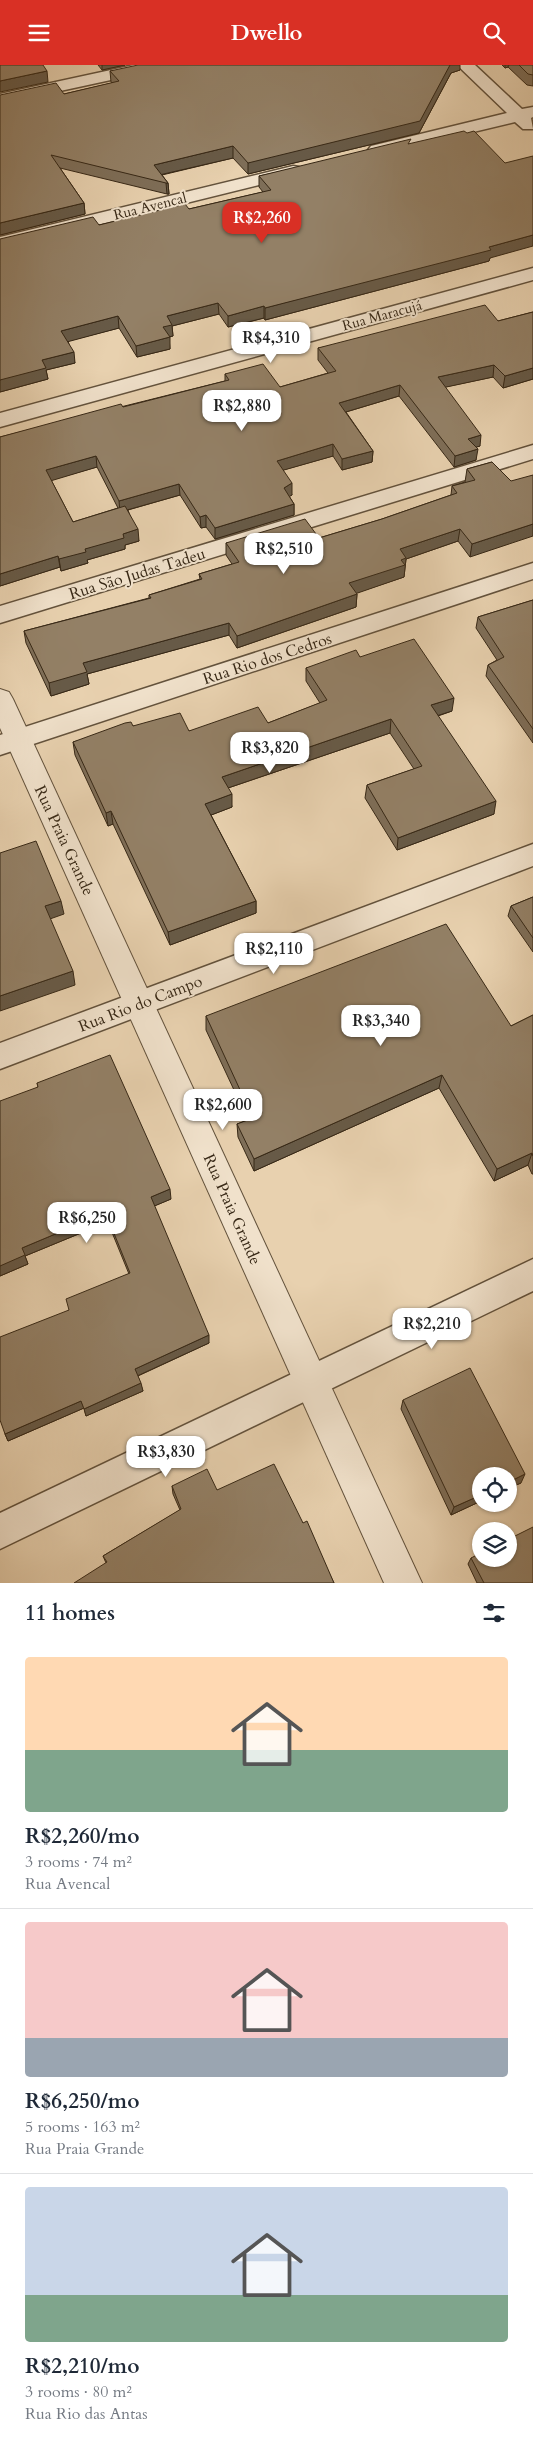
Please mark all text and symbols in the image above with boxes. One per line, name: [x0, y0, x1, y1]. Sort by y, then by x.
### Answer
text: Dwello: [231, 18, 302, 48]
icon: menu: [25, 19, 53, 47]
icon: search: [480, 19, 508, 47]
street label: Rua Avencal: [112, 188, 189, 225]
pin: R$2,260: [216, 201, 308, 244]
text: R$2,260: [233, 207, 291, 229]
street label: Rua Maracujá: [340, 296, 424, 335]
pin: R$4,310: [225, 321, 317, 364]
text: R$4,310: [242, 327, 300, 349]
pin: R$2,880: [196, 389, 288, 432]
text: R$2,880: [213, 395, 271, 417]
pin: R$2,510: [238, 533, 330, 575]
text: R$2,510: [255, 538, 313, 560]
street label: Rua São Judas Tadeu: [66, 543, 208, 605]
street label: Rua Rio dos Cedros: [200, 628, 335, 690]
pin: R$3,820: [224, 731, 316, 774]
text: R$3,820: [241, 737, 299, 759]
street label: Rua Praia Grande: [29, 782, 99, 899]
pin: R$2,110: [228, 933, 320, 975]
text: R$2,110: [245, 938, 303, 960]
street label: Rua Rio do Campo: [75, 970, 206, 1038]
pin: R$3,340: [335, 1005, 427, 1047]
text: R$3,340: [352, 1010, 410, 1032]
pin: R$2,600: [177, 1089, 269, 1131]
text: R$2,600: [194, 1094, 252, 1116]
street label: Rua Praia Grande: [198, 1150, 266, 1268]
pin: R$6,250: [41, 1201, 133, 1244]
text: R$6,250: [58, 1207, 116, 1229]
pin: R$2,210: [386, 1307, 478, 1350]
text: R$2,210: [403, 1313, 461, 1335]
pin: R$3,830: [120, 1435, 212, 1478]
text: R$3,830: [137, 1441, 195, 1463]
map controls: [472, 1467, 517, 1567]
button: locate: [472, 1467, 517, 1512]
button: layers: [472, 1522, 517, 1567]
text: 11 homes: [25, 1599, 115, 1628]
icon: filters: [480, 1599, 508, 1627]
icon: home: [222, 1689, 312, 1779]
text: R$2,260/mo: [25, 1822, 139, 1851]
text: 3 rooms · 74 m²: [25, 1851, 132, 1873]
text: Rua Avencal: [25, 1873, 110, 1895]
icon: home: [222, 1955, 312, 2045]
text: R$6,250/mo: [25, 2087, 139, 2116]
text: 5 rooms · 163 m²: [25, 2116, 140, 2138]
text: Rua Praia Grande: [25, 2138, 144, 2160]
icon: home: [222, 2220, 312, 2310]
text: R$2,210/mo: [25, 2352, 139, 2381]
text: 3 rooms · 80 m²: [25, 2381, 132, 2403]
text: Rua Rio das Antas: [25, 2403, 147, 2425]

